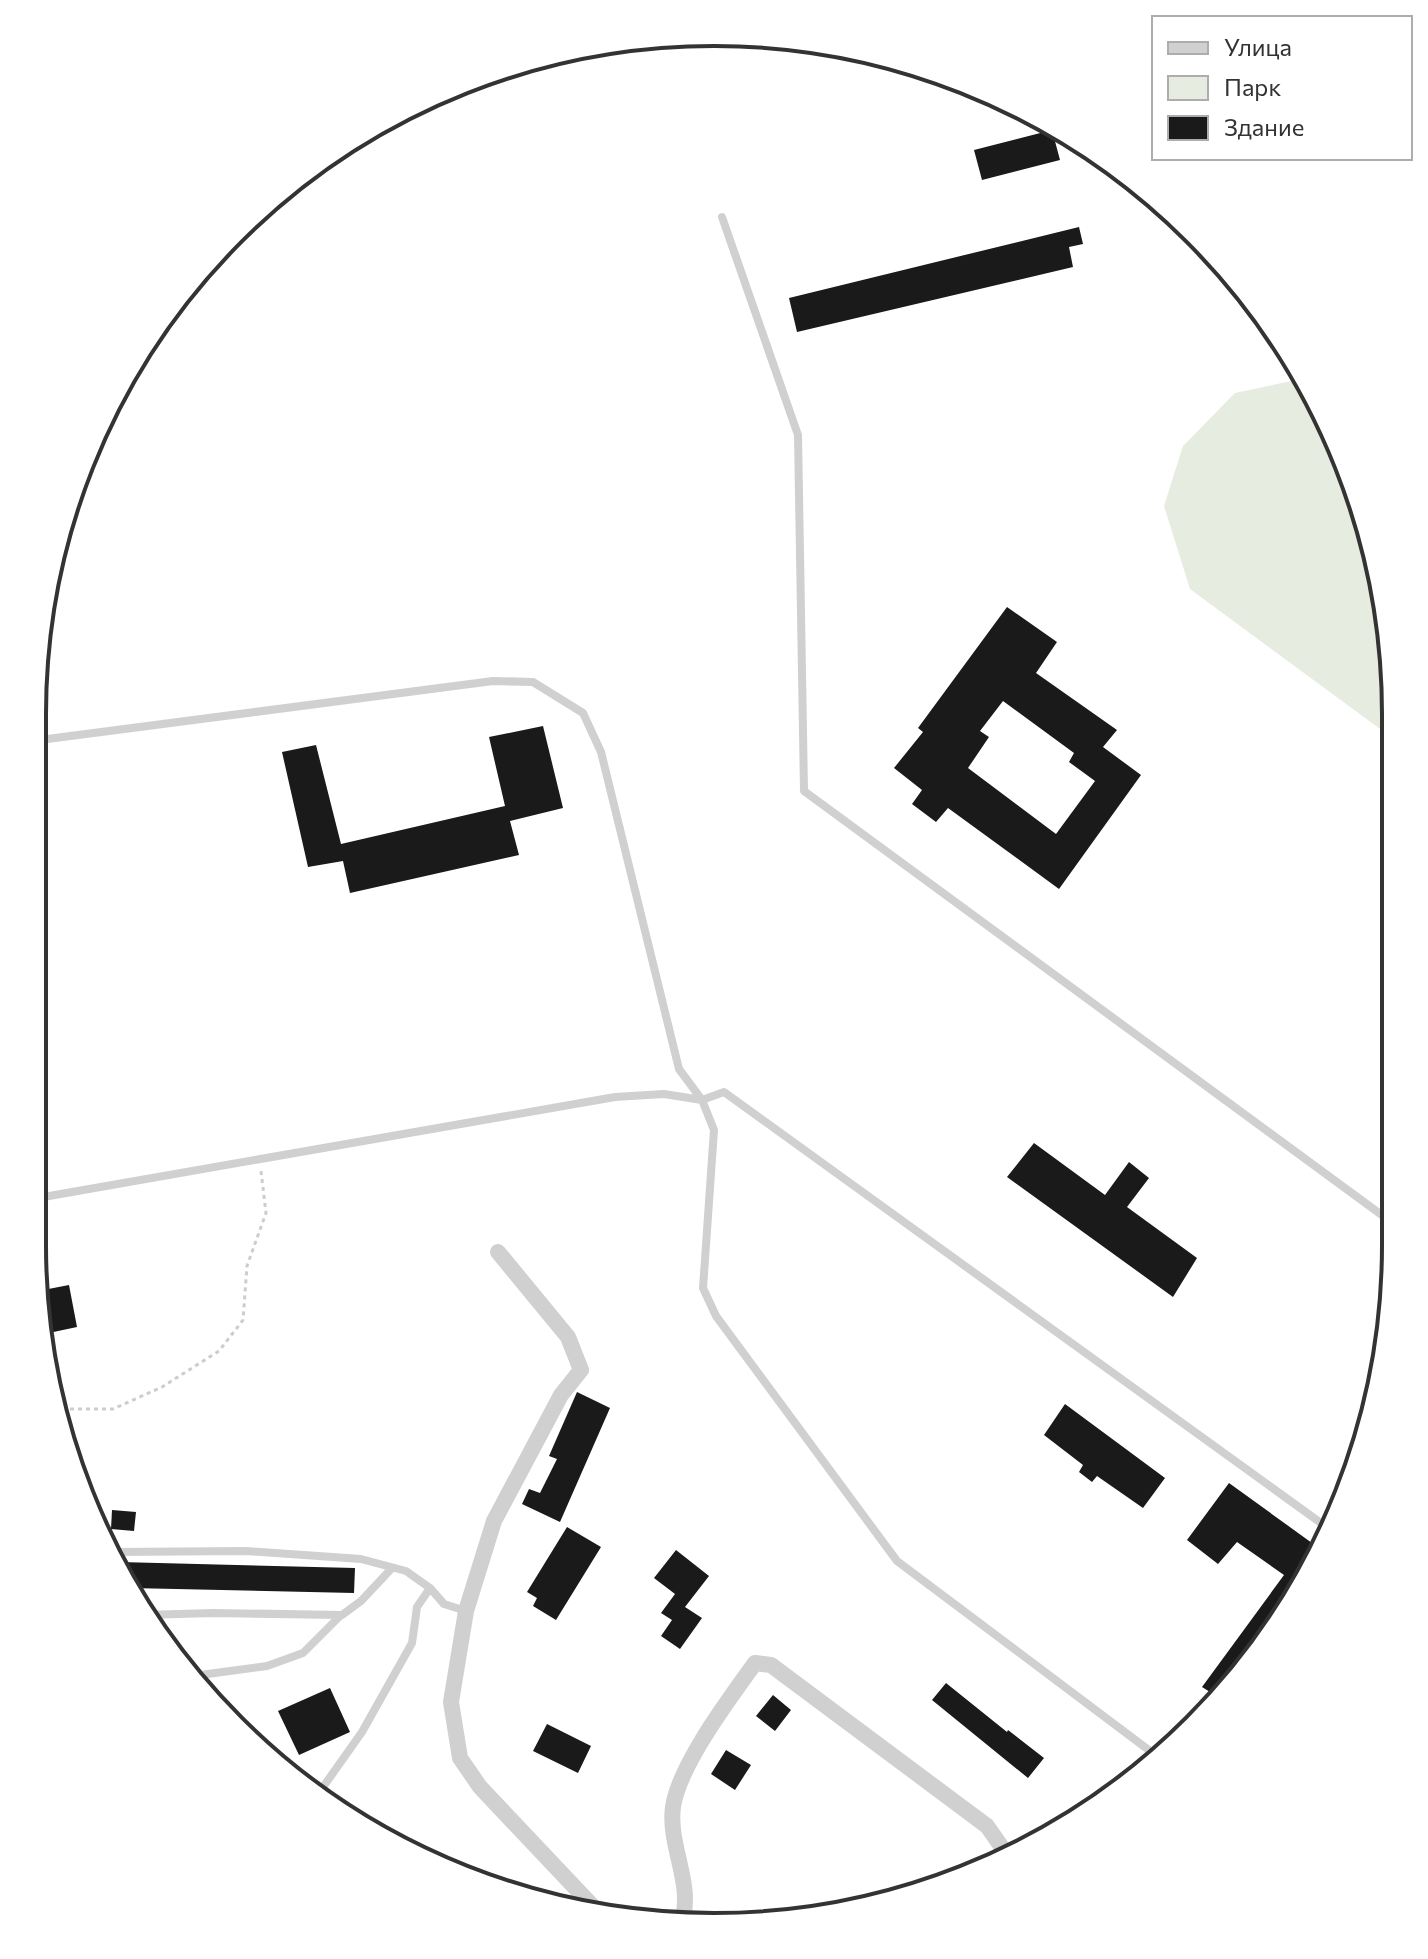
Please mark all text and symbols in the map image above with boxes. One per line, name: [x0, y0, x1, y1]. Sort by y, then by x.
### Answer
legend: [1152, 16, 1412, 160]
text: Улица: [1224, 32, 1292, 61]
text: Парк: [1224, 72, 1281, 101]
text: Здание: [1224, 112, 1304, 141]

